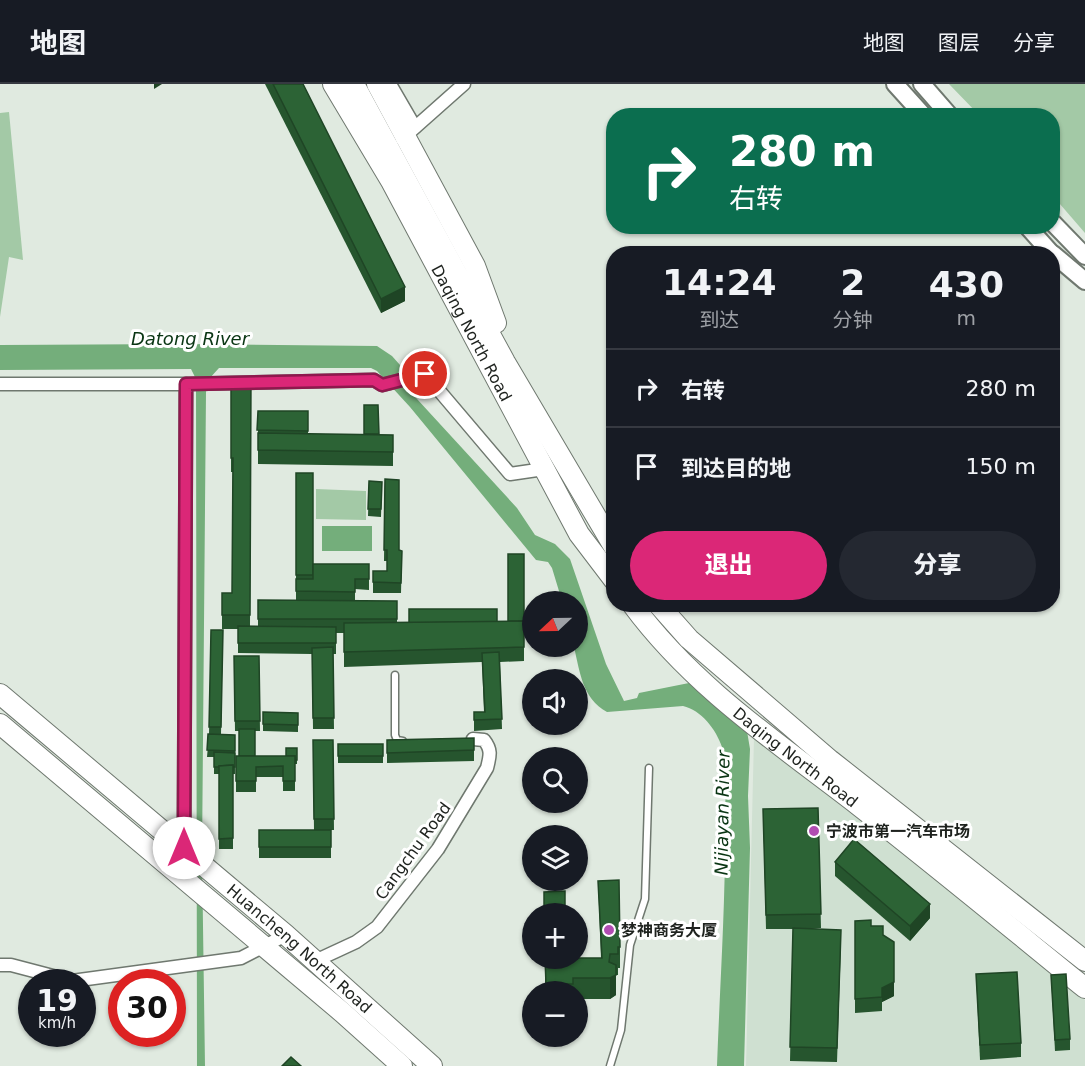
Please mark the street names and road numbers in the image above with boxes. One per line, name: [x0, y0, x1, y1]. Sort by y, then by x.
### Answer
street label: Daqing North Road: [428, 261, 516, 404]
street label: Daqing North Road: [730, 703, 862, 811]
street label: Cangchu Road: [371, 799, 455, 903]
street label: Huancheng North Road: [223, 880, 376, 1017]

